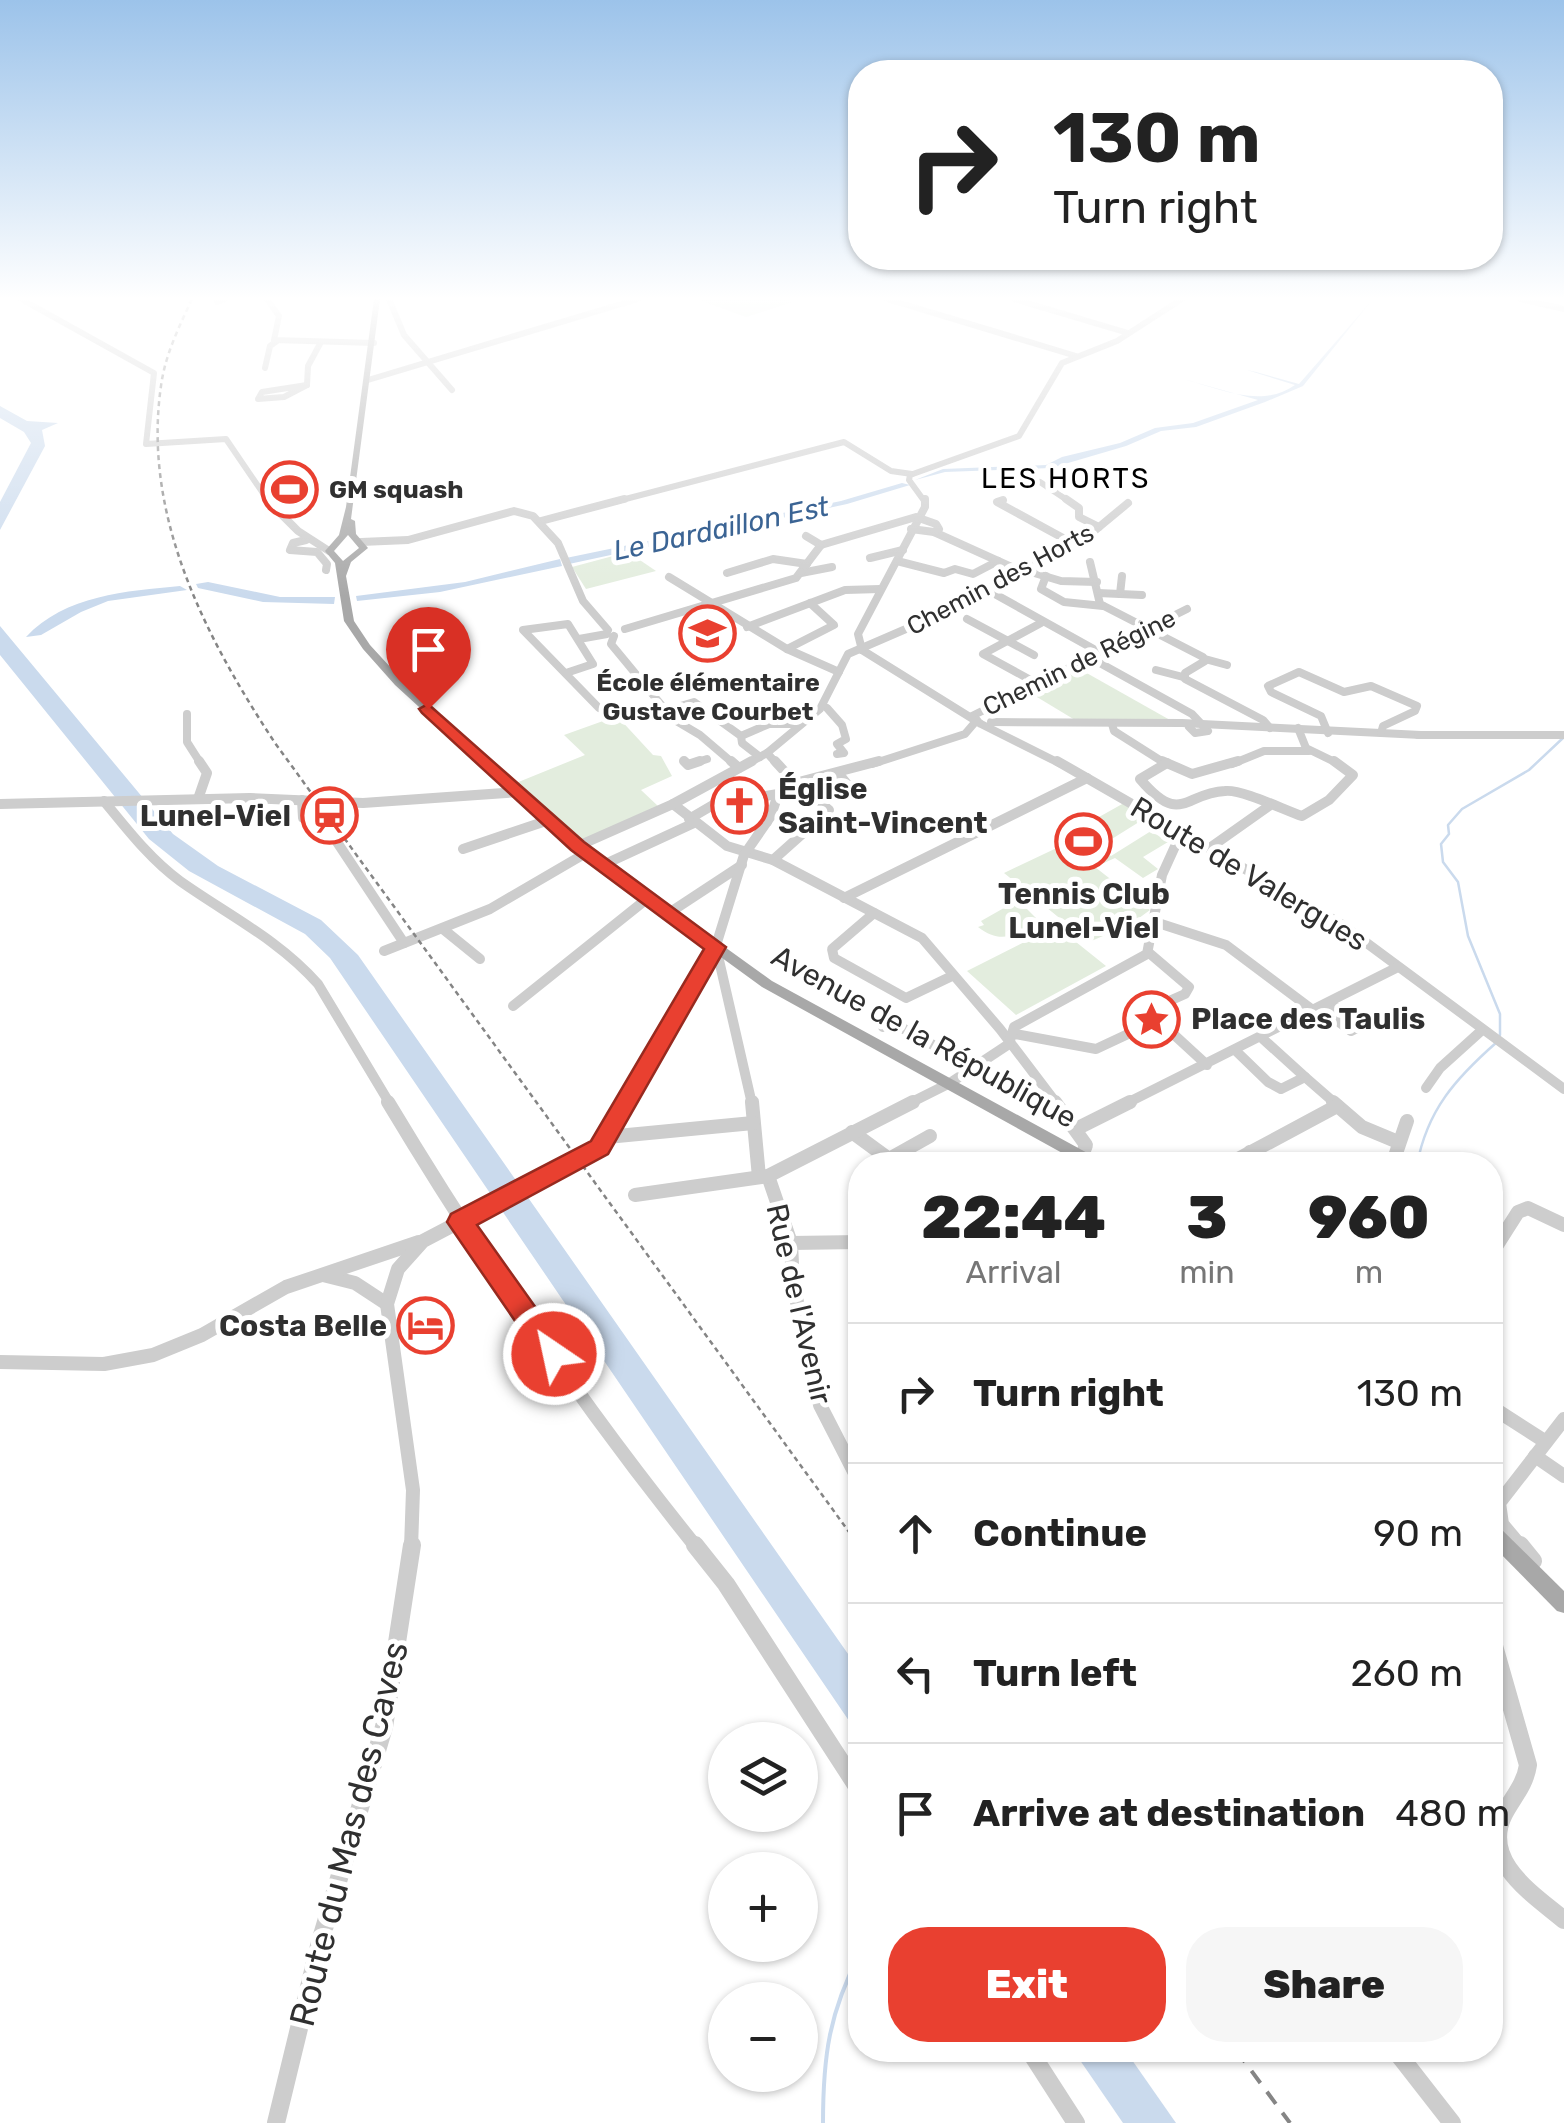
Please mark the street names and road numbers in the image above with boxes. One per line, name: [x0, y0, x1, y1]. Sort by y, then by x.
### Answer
street label: Chemin des Horts: [902, 518, 1099, 641]
street label: Chemin de Régine: [978, 603, 1180, 722]
street label: Route de Valergues: [1124, 789, 1374, 959]
street label: Avenue de la République: [765, 938, 1083, 1136]
street label: Rue de l'Avenir: [758, 1200, 840, 1408]
street label: Route du Mas des Caves: [281, 1637, 417, 2031]

